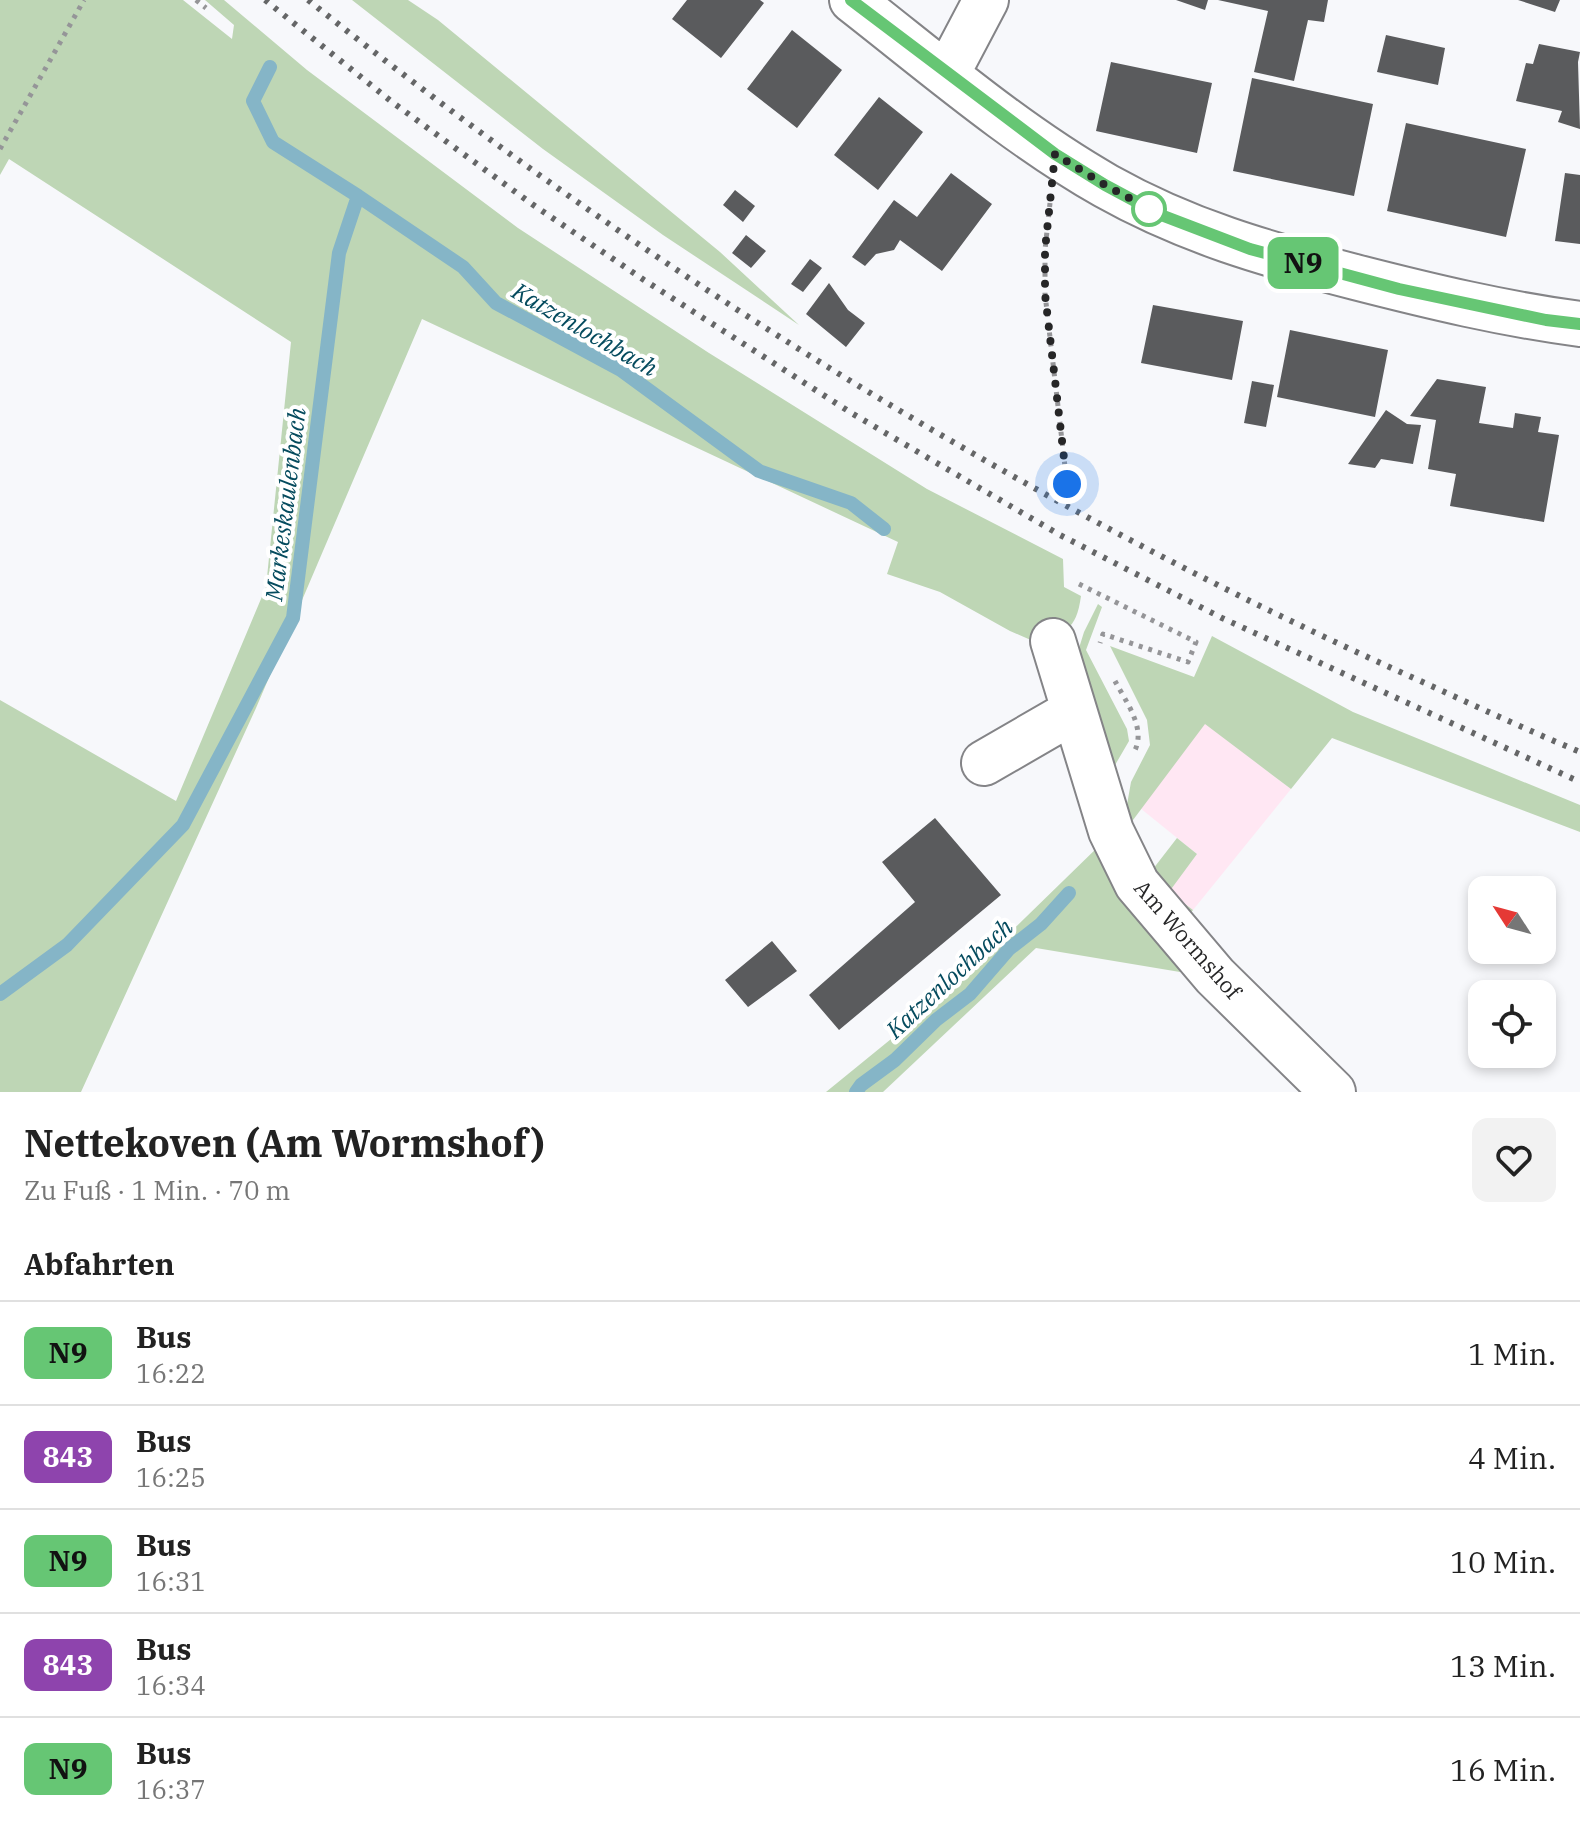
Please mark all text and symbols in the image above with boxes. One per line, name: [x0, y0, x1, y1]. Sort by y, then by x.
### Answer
unlabelled marker: [1132, 192, 1166, 226]
line badge: N9: [1267, 237, 1339, 289]
text: N9: [1284, 244, 1322, 281]
water label: Katzenlochbach: [506, 274, 663, 383]
water label: Markeskaulenbach: [257, 406, 313, 603]
your location: [1047, 464, 1087, 504]
street label: Am Wormshof: [1128, 873, 1249, 1006]
north arrow: [1468, 876, 1556, 964]
map controls: [1468, 876, 1556, 1068]
water label: Katzenlochbach: [878, 911, 1019, 1046]
button: locate: [1468, 980, 1556, 1068]
text: Nettekoven (Am Wormshof): [24, 1118, 544, 1167]
button: heart: [1472, 1118, 1556, 1202]
text: Zu Fuß · 1 Min. · 70 m: [24, 1173, 290, 1207]
text: Abfahrten: [24, 1244, 175, 1283]
text: Bus: [136, 1317, 191, 1356]
text: N9: [49, 1334, 87, 1371]
text: 1 Min.: [1468, 1334, 1556, 1373]
text: 16:22: [136, 1356, 206, 1390]
text: Bus: [136, 1421, 191, 1460]
text: 843: [43, 1438, 93, 1475]
text: 4 Min.: [1468, 1438, 1556, 1477]
text: 16:25: [136, 1460, 206, 1494]
text: Bus: [136, 1525, 191, 1564]
text: N9: [49, 1542, 87, 1579]
text: 10 Min.: [1450, 1542, 1556, 1581]
text: 16:31: [136, 1564, 206, 1598]
text: Bus: [136, 1629, 191, 1668]
text: 843: [43, 1646, 93, 1683]
text: 13 Min.: [1450, 1646, 1556, 1685]
text: 16:34: [136, 1668, 206, 1702]
text: Bus: [136, 1733, 191, 1772]
text: N9: [49, 1750, 87, 1787]
text: 16 Min.: [1450, 1750, 1556, 1789]
text: 16:37: [136, 1772, 206, 1806]

